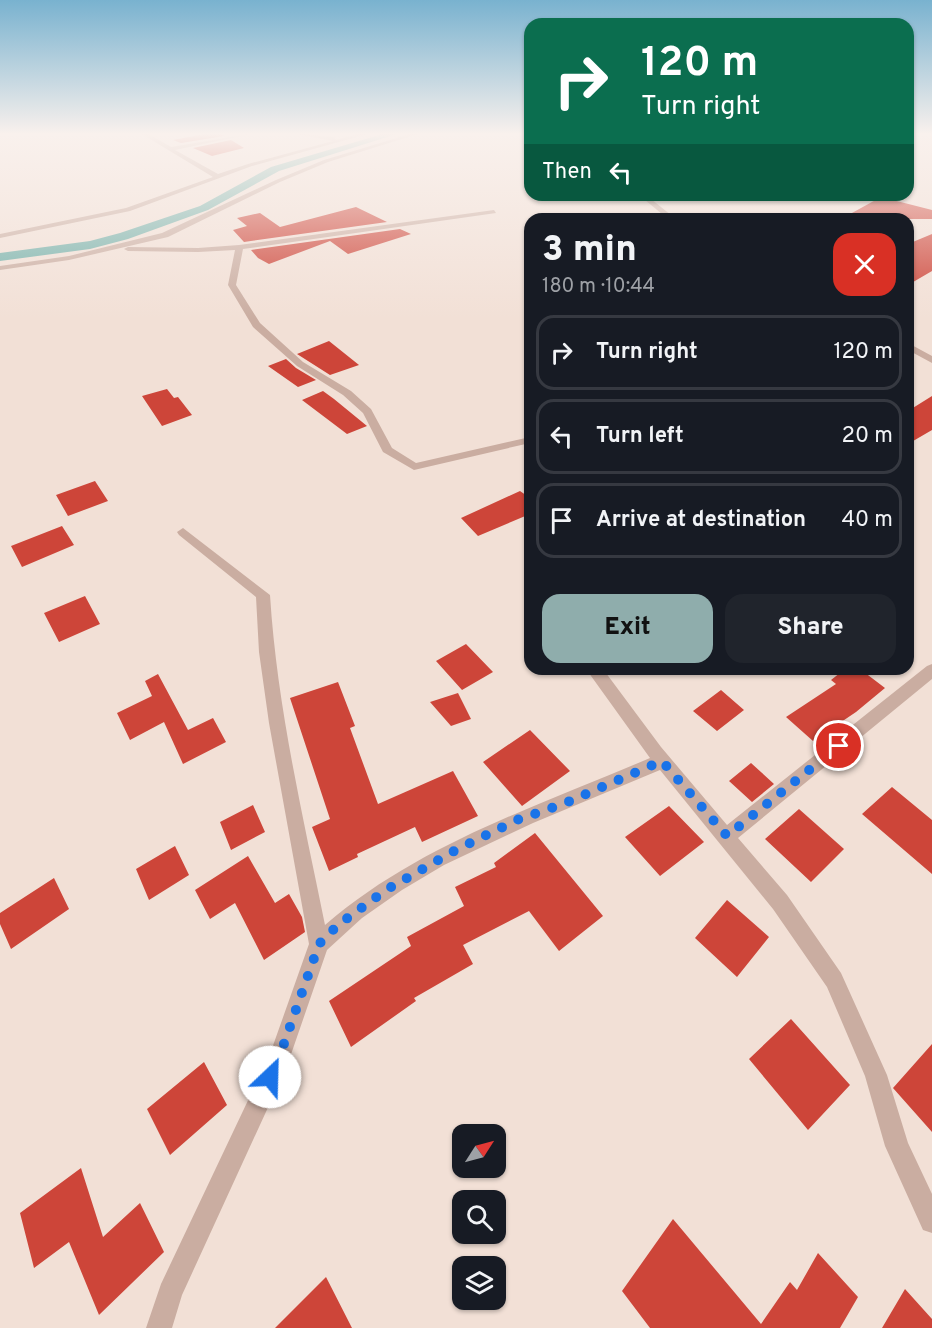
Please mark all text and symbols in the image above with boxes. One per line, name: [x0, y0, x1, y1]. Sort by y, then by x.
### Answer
text: 120 m: [641, 38, 758, 91]
icon: right: [542, 42, 620, 120]
text: Turn right: [641, 90, 760, 124]
icon: left: [604, 156, 637, 189]
text: Then: [542, 159, 592, 186]
text: 3 min: [542, 228, 637, 274]
button: close: [833, 233, 896, 296]
text: 180 m · 10:44: [542, 274, 655, 300]
icon: right: [545, 336, 578, 369]
text: Turn right: [596, 339, 698, 366]
text: 120 m: [833, 339, 893, 366]
icon: left: [545, 420, 578, 453]
text: Turn left: [596, 423, 684, 450]
text: 20 m: [842, 423, 893, 450]
icon: arrive: [545, 504, 578, 537]
text: Arrive at destination: [596, 507, 806, 534]
text: 40 m: [841, 507, 893, 534]
button: Exit: [542, 594, 713, 663]
button: Share: [725, 594, 896, 663]
pin: [813, 720, 864, 771]
icon: arrive: [822, 729, 855, 762]
position arrow: [238, 1045, 302, 1109]
north arrow: [452, 1124, 506, 1178]
map controls: [452, 1124, 506, 1310]
button: search: [452, 1190, 506, 1244]
button: layers: [452, 1256, 506, 1310]

